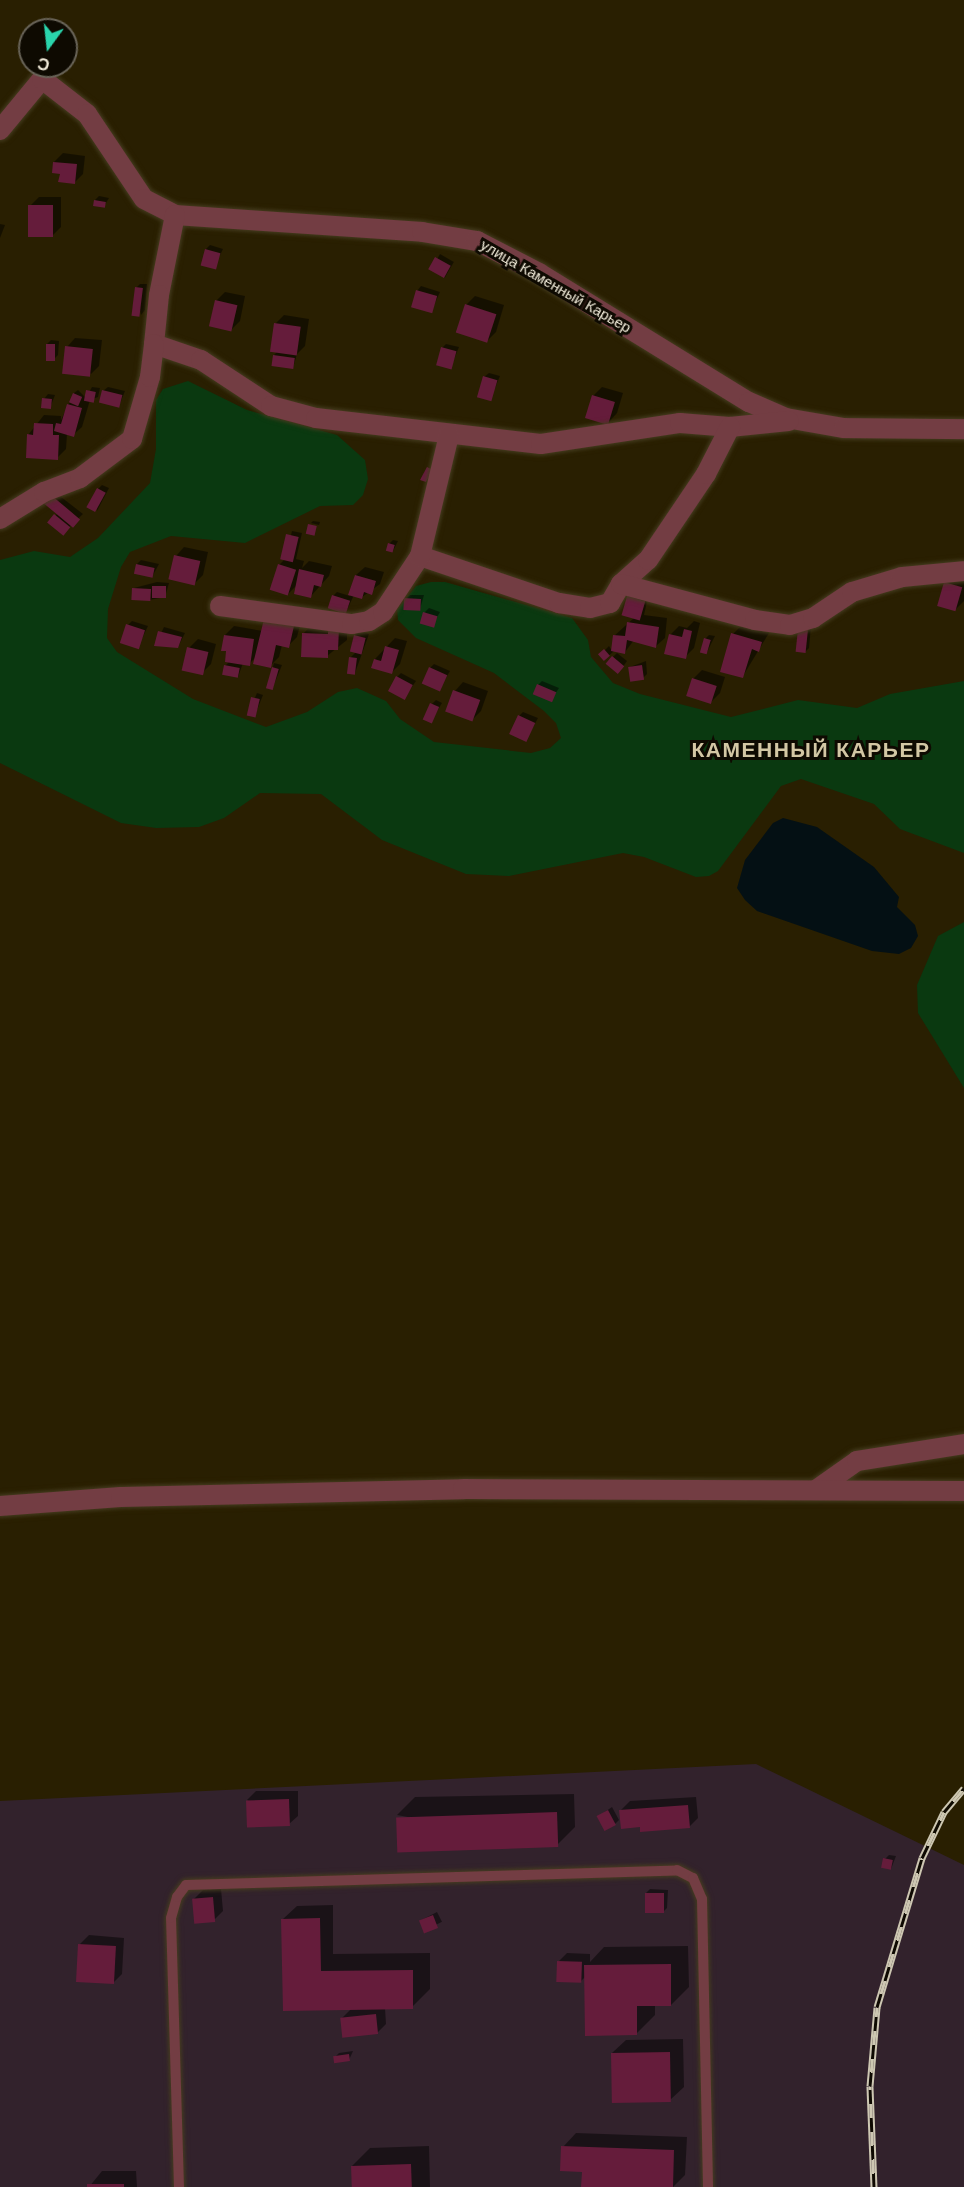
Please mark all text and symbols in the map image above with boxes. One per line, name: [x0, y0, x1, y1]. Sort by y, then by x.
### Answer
north arrow: [18, 18, 78, 78]
text: С: [36, 54, 52, 74]
street label: улица Каменный Карьер: [477, 235, 635, 337]
district label: КАМЕННЫЙ КАРЬЕР: [692, 737, 930, 763]

